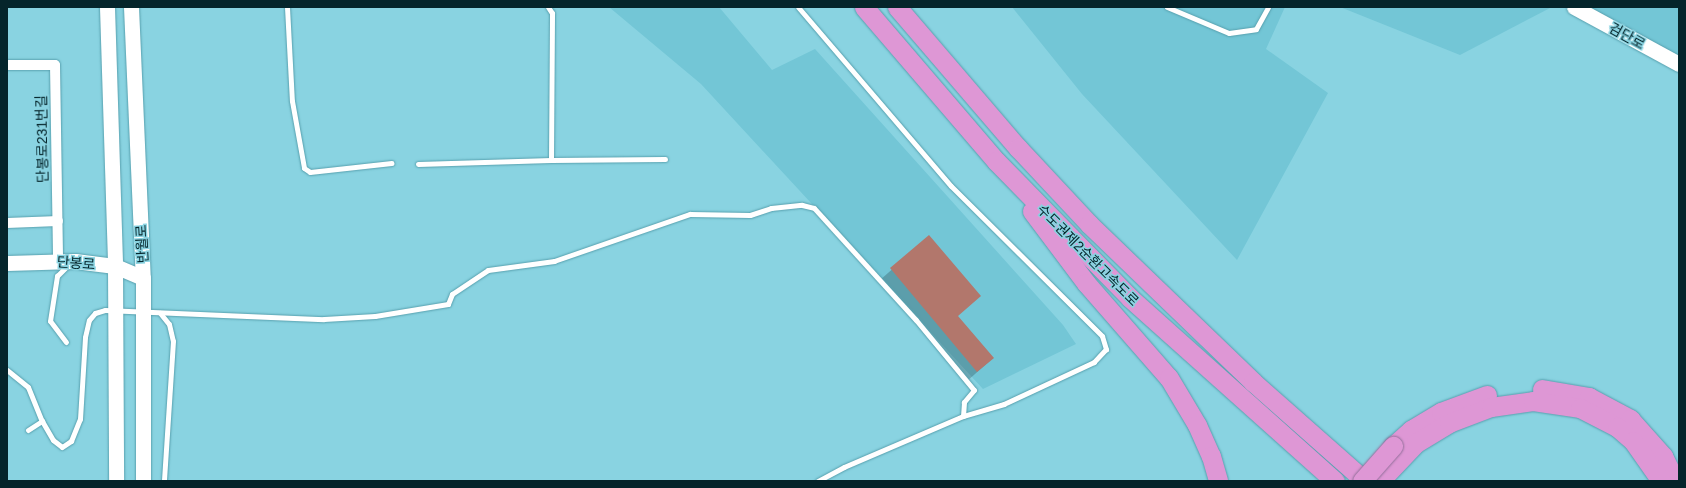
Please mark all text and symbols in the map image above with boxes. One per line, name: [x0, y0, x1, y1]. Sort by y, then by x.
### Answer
street label: 검단로: [1606, 19, 1648, 53]
street label: 단봉로231번길: [33, 95, 51, 183]
street label: 수도권제2순환고속도로: [1034, 201, 1142, 309]
street label: 반월로: [133, 224, 151, 264]
street label: 단봉로: [56, 253, 96, 273]

